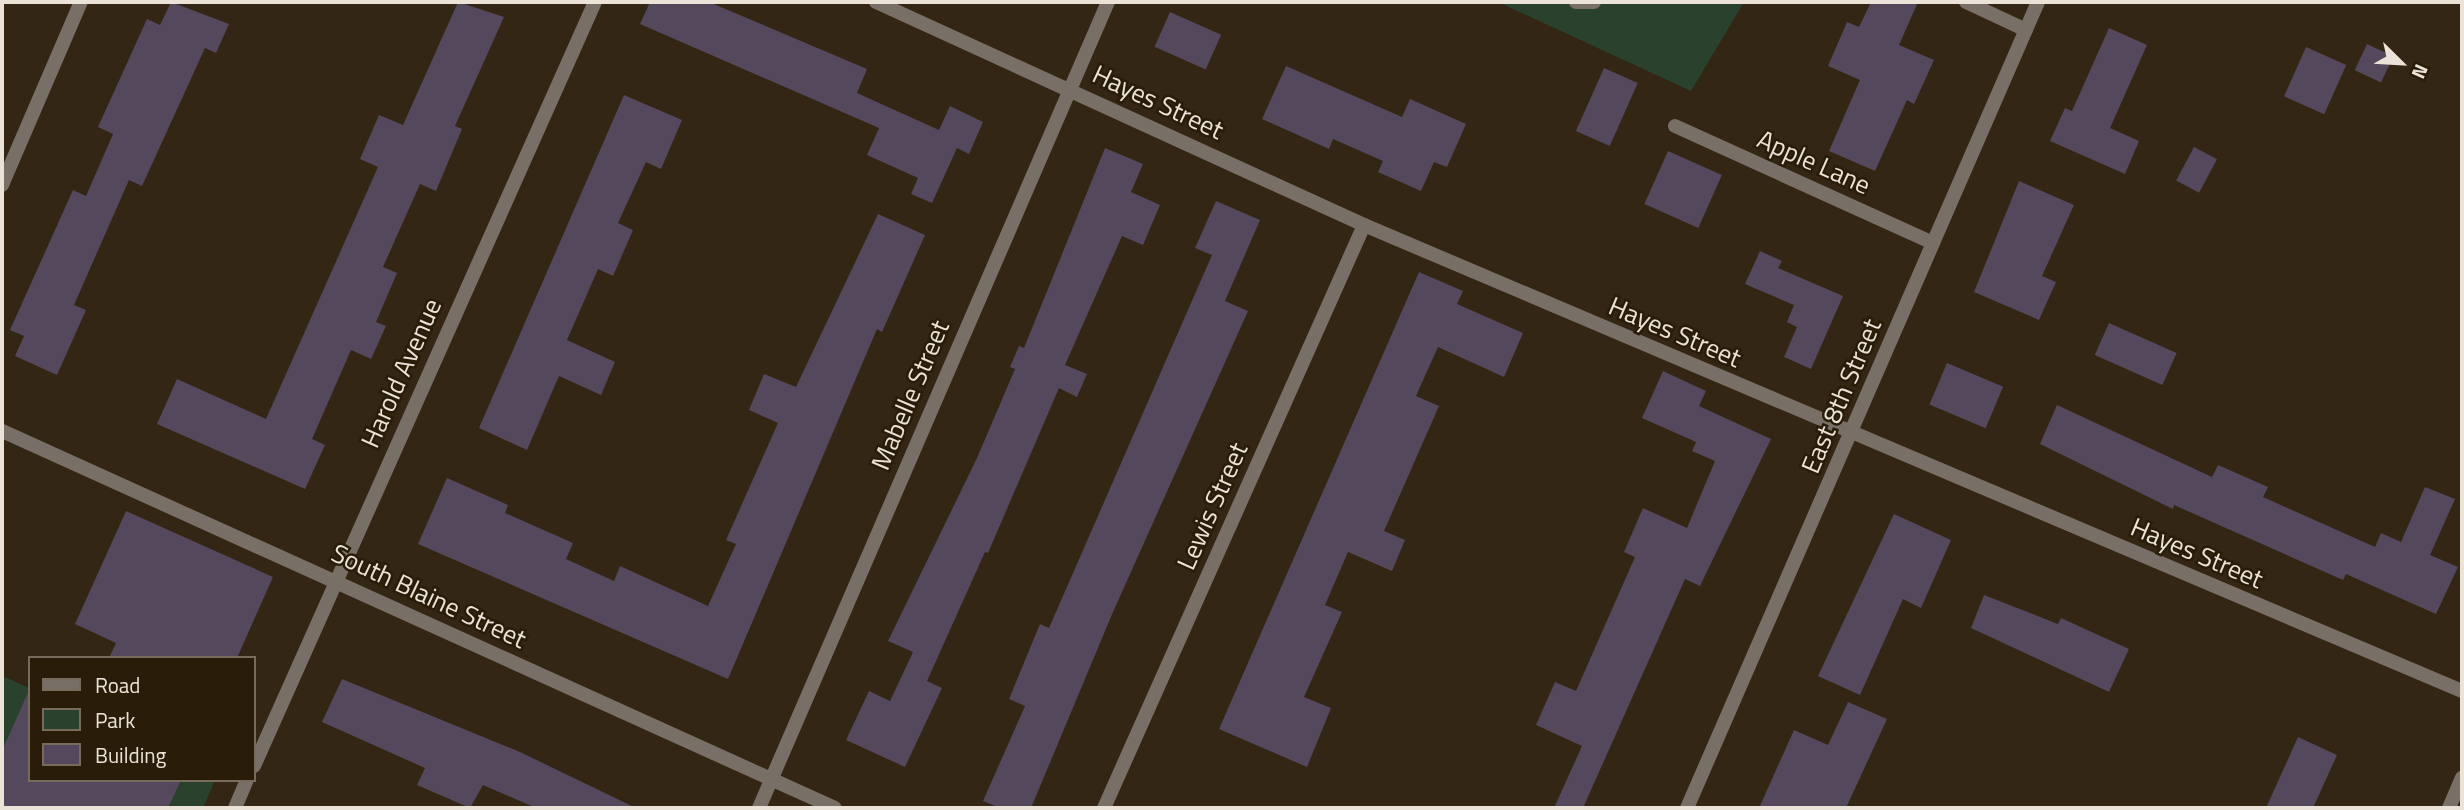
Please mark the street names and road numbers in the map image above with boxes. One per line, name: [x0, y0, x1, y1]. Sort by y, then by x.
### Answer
street label: Hayes Street: [1088, 58, 1228, 146]
street label: Apple Lane: [1753, 123, 1875, 201]
street label: Hayes Street: [1604, 290, 1746, 374]
street label: Harold Avenue: [354, 294, 448, 452]
street label: East 8th Street: [1794, 314, 1888, 478]
street label: Mabelle Street: [864, 315, 956, 475]
street label: Lewis Street: [1170, 438, 1254, 574]
street label: Hayes Street: [2126, 511, 2268, 595]
street label: South Blaine Street: [327, 537, 531, 655]

